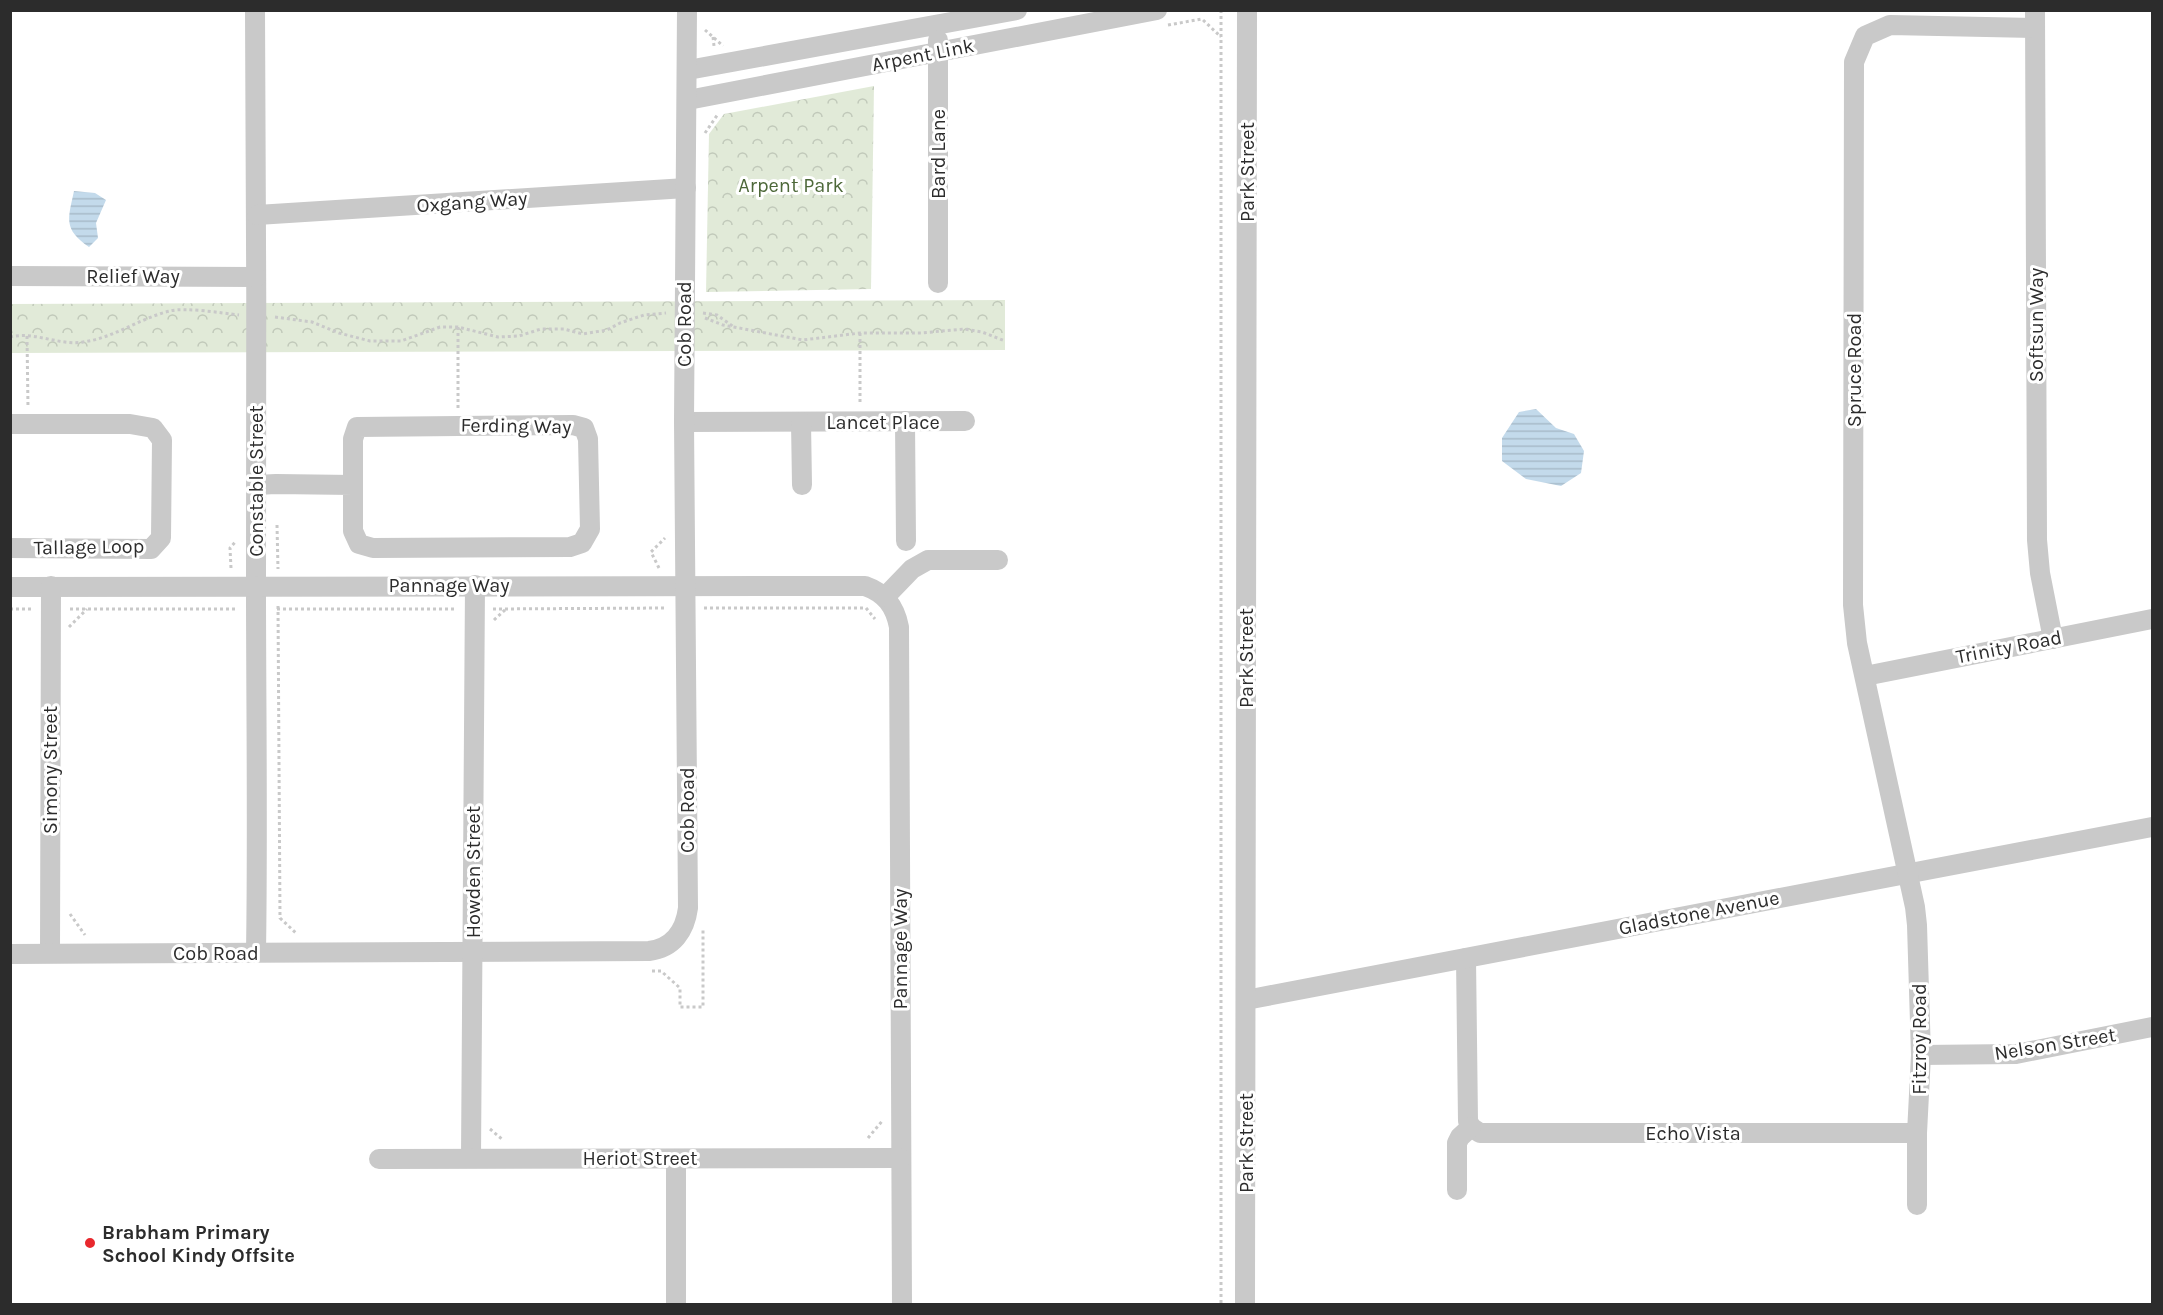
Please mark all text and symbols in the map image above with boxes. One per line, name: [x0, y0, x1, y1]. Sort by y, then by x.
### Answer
street label: Arpent Link: [870, 34, 976, 76]
street label: Bard Lane: [927, 109, 950, 199]
street label: Park Street: [1236, 121, 1259, 222]
park label: Arpent Park: [738, 174, 844, 197]
street label: Oxgang Way: [416, 187, 528, 217]
street label: Relief Way: [86, 265, 180, 288]
street label: Softsun Way: [2025, 268, 2048, 382]
street label: Cob Road: [673, 281, 696, 367]
street label: Spruce Road: [1843, 313, 1866, 427]
street label: Constable Street: [245, 405, 268, 557]
street label: Lancet Place: [826, 411, 940, 434]
street label: Ferding Way: [460, 414, 572, 438]
street label: Tallage Loop: [33, 535, 145, 559]
street label: Pannage Way: [388, 574, 510, 597]
street label: Park Street: [1235, 607, 1258, 708]
street label: Trinity Road: [1954, 625, 2064, 669]
street label: Simony Street: [39, 705, 62, 834]
street label: Cob Road: [676, 767, 699, 853]
street label: Howden Street: [462, 805, 485, 938]
street label: Gladstone Avenue: [1617, 886, 1781, 940]
street label: Pannage Way: [889, 888, 912, 1010]
street label: Cob Road: [173, 942, 259, 965]
street label: Fitzroy Road: [1908, 983, 1931, 1095]
street label: Nelson Street: [1993, 1023, 2118, 1065]
street label: Park Street: [1235, 1092, 1258, 1193]
street label: Echo Vista: [1645, 1122, 1741, 1145]
street label: Heriot Street: [583, 1147, 698, 1170]
place label: Brabham Primary School Kindy Offsite: [102, 1221, 295, 1267]
marker: Brabham Primary School Kindy Offsite: [83, 1236, 97, 1250]

